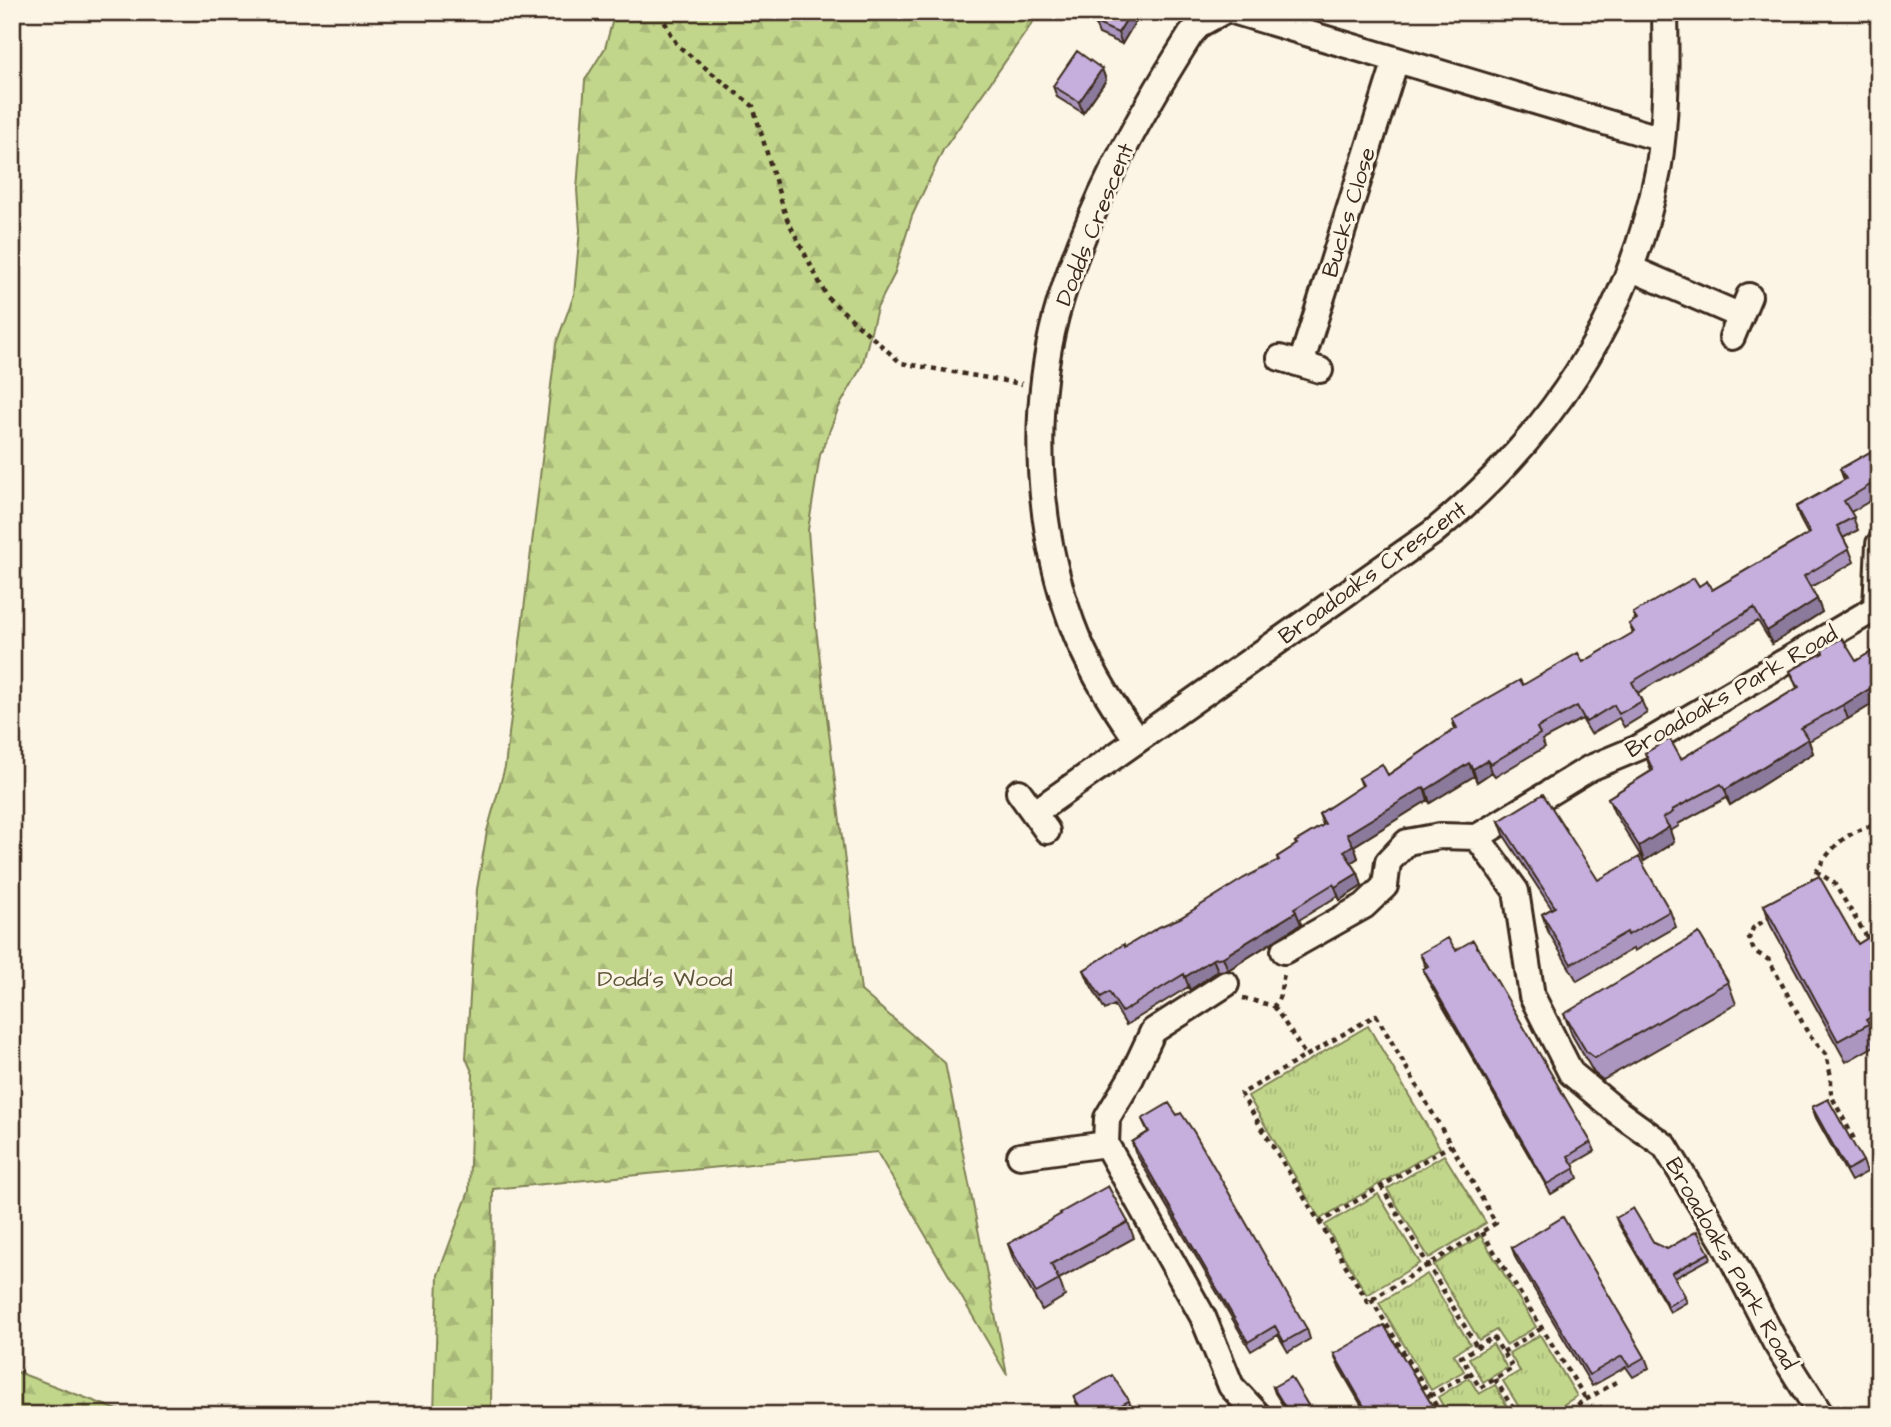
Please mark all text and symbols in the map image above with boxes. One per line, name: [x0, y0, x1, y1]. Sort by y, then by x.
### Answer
street label: Dodds Crescent: [1048, 138, 1142, 311]
street label: Bucks Close: [1314, 143, 1384, 281]
street label: Broadoaks Crescent: [1272, 493, 1474, 652]
street label: Broadoaks Park Road: [1619, 618, 1844, 766]
park label: Dodd's Wood: [597, 963, 733, 995]
street label: Broadoaks Park Road: [1657, 1151, 1805, 1376]

